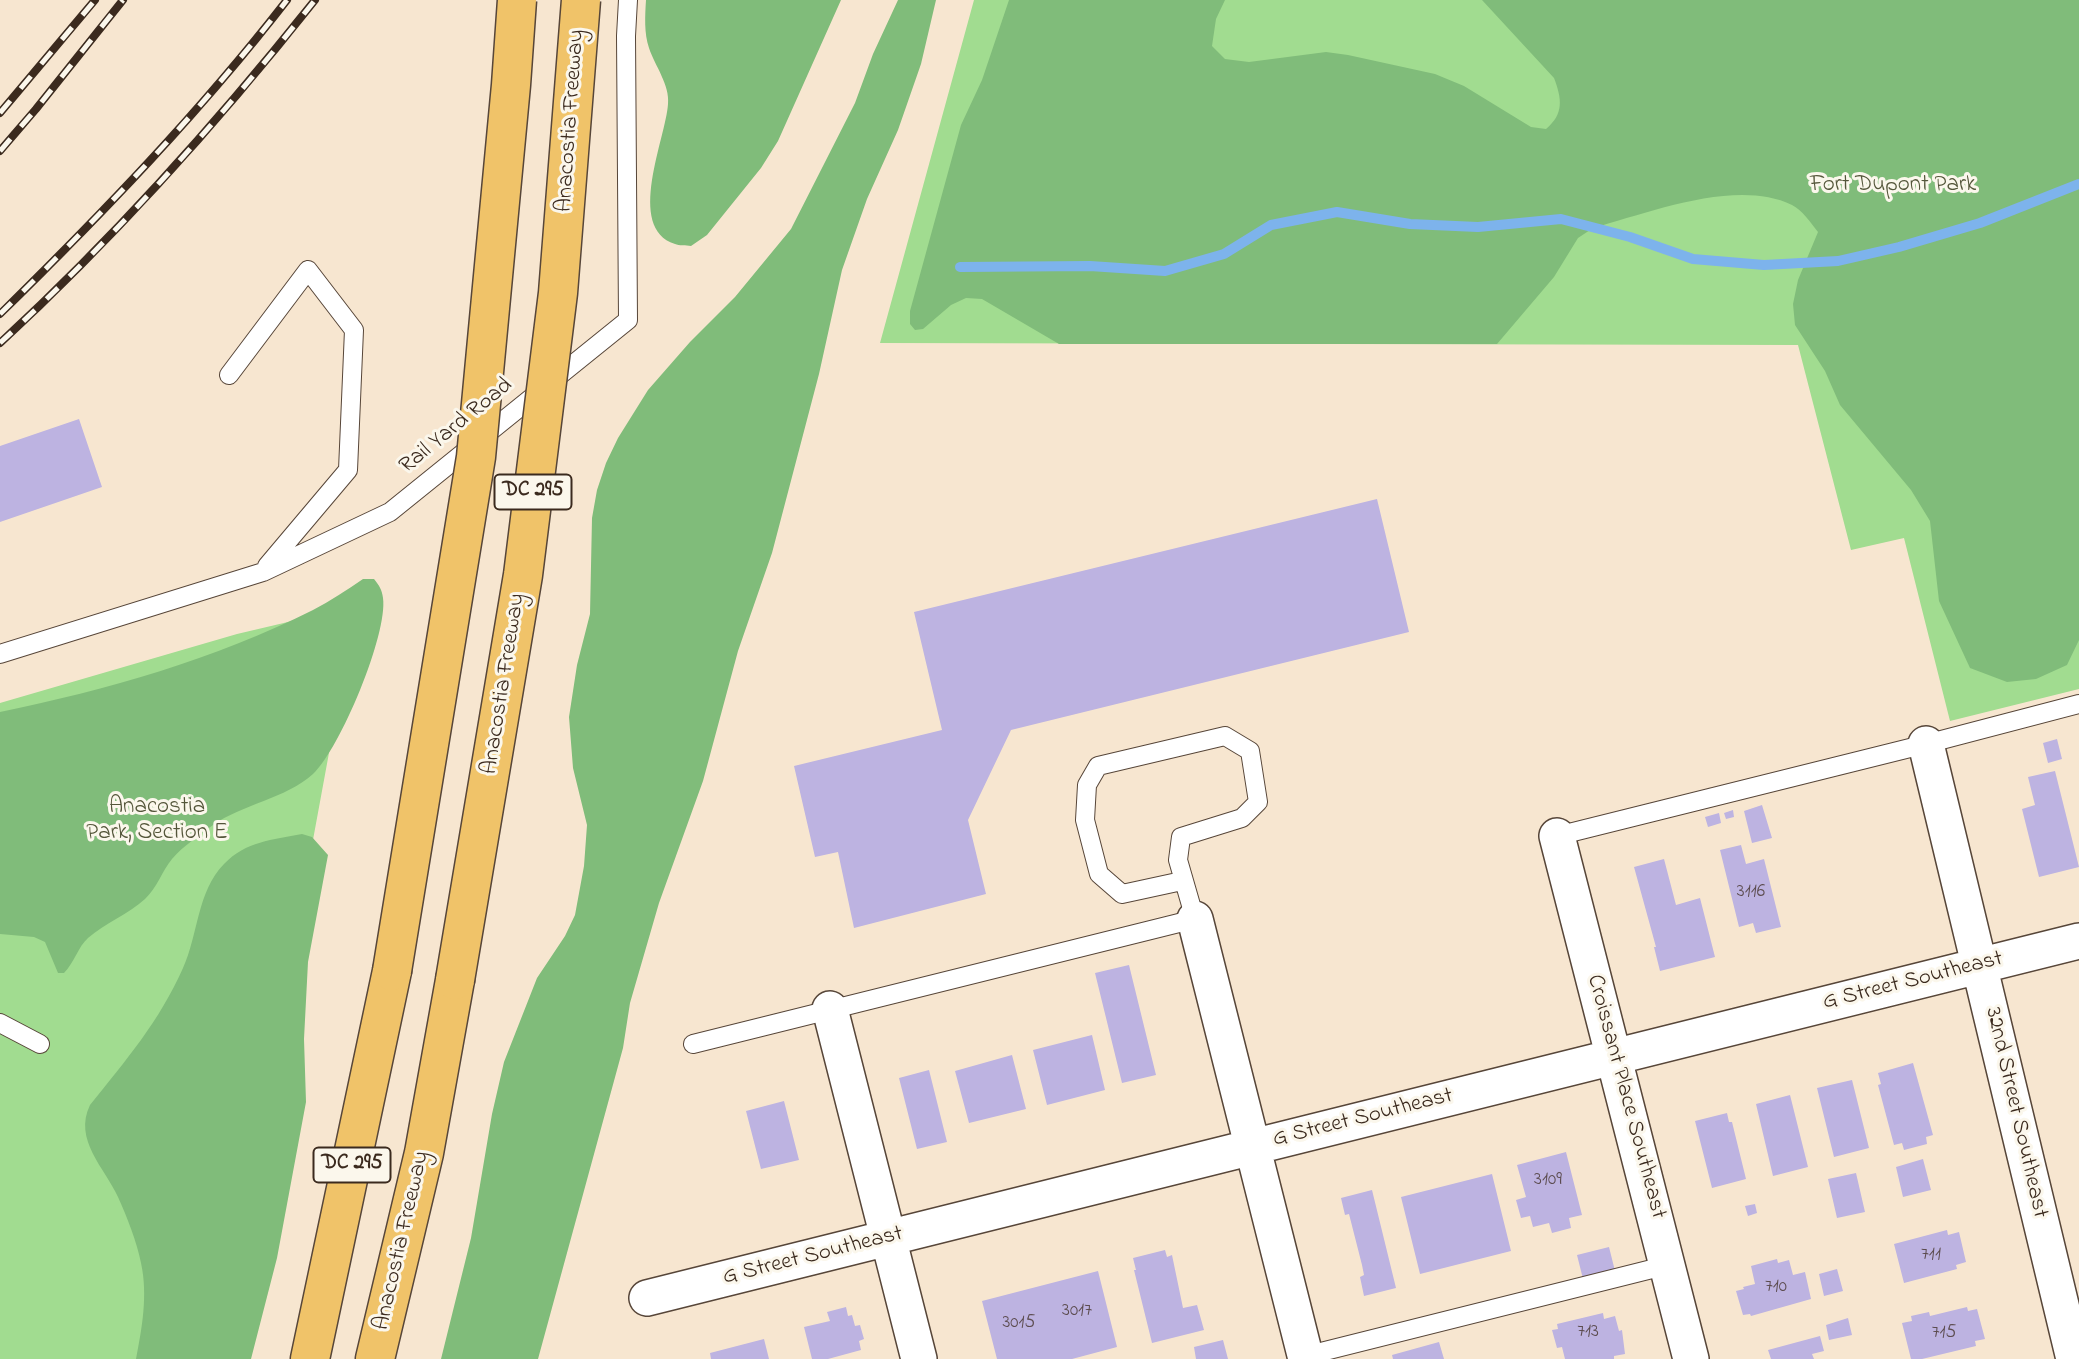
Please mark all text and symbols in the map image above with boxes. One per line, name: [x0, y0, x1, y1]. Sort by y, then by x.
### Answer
street label: Anacostia Freeway: [552, 29, 592, 213]
park label: Fort Dupont Park: [1810, 172, 1976, 200]
street label: Rail Yard Road: [395, 373, 519, 481]
road number: DC 295: [494, 475, 572, 510]
street label: Anacostia Freeway: [477, 591, 533, 777]
park label: Anacostia Park, Section E: [86, 794, 228, 848]
house number: 3116: [1737, 882, 1765, 904]
street label: G Street Southeast: [1820, 946, 2006, 1018]
street label: Croissant Place Southeast: [1579, 972, 1671, 1222]
street label: 32nd Street Southeast: [1977, 1005, 2053, 1221]
street label: G Street Southeast: [1270, 1083, 1456, 1155]
road number: DC 295: [314, 1148, 390, 1182]
street label: Anacostia Freeway: [369, 1149, 437, 1333]
house number: 3109: [1534, 1170, 1562, 1192]
street label: G Street Southeast: [720, 1221, 906, 1293]
house number: 711: [1921, 1245, 1941, 1267]
house number: 710: [1765, 1277, 1787, 1299]
house number: 3017: [1062, 1301, 1092, 1323]
house number: 3015: [1003, 1313, 1035, 1335]
house number: 713: [1577, 1322, 1599, 1344]
house number: 715: [1932, 1323, 1956, 1345]

